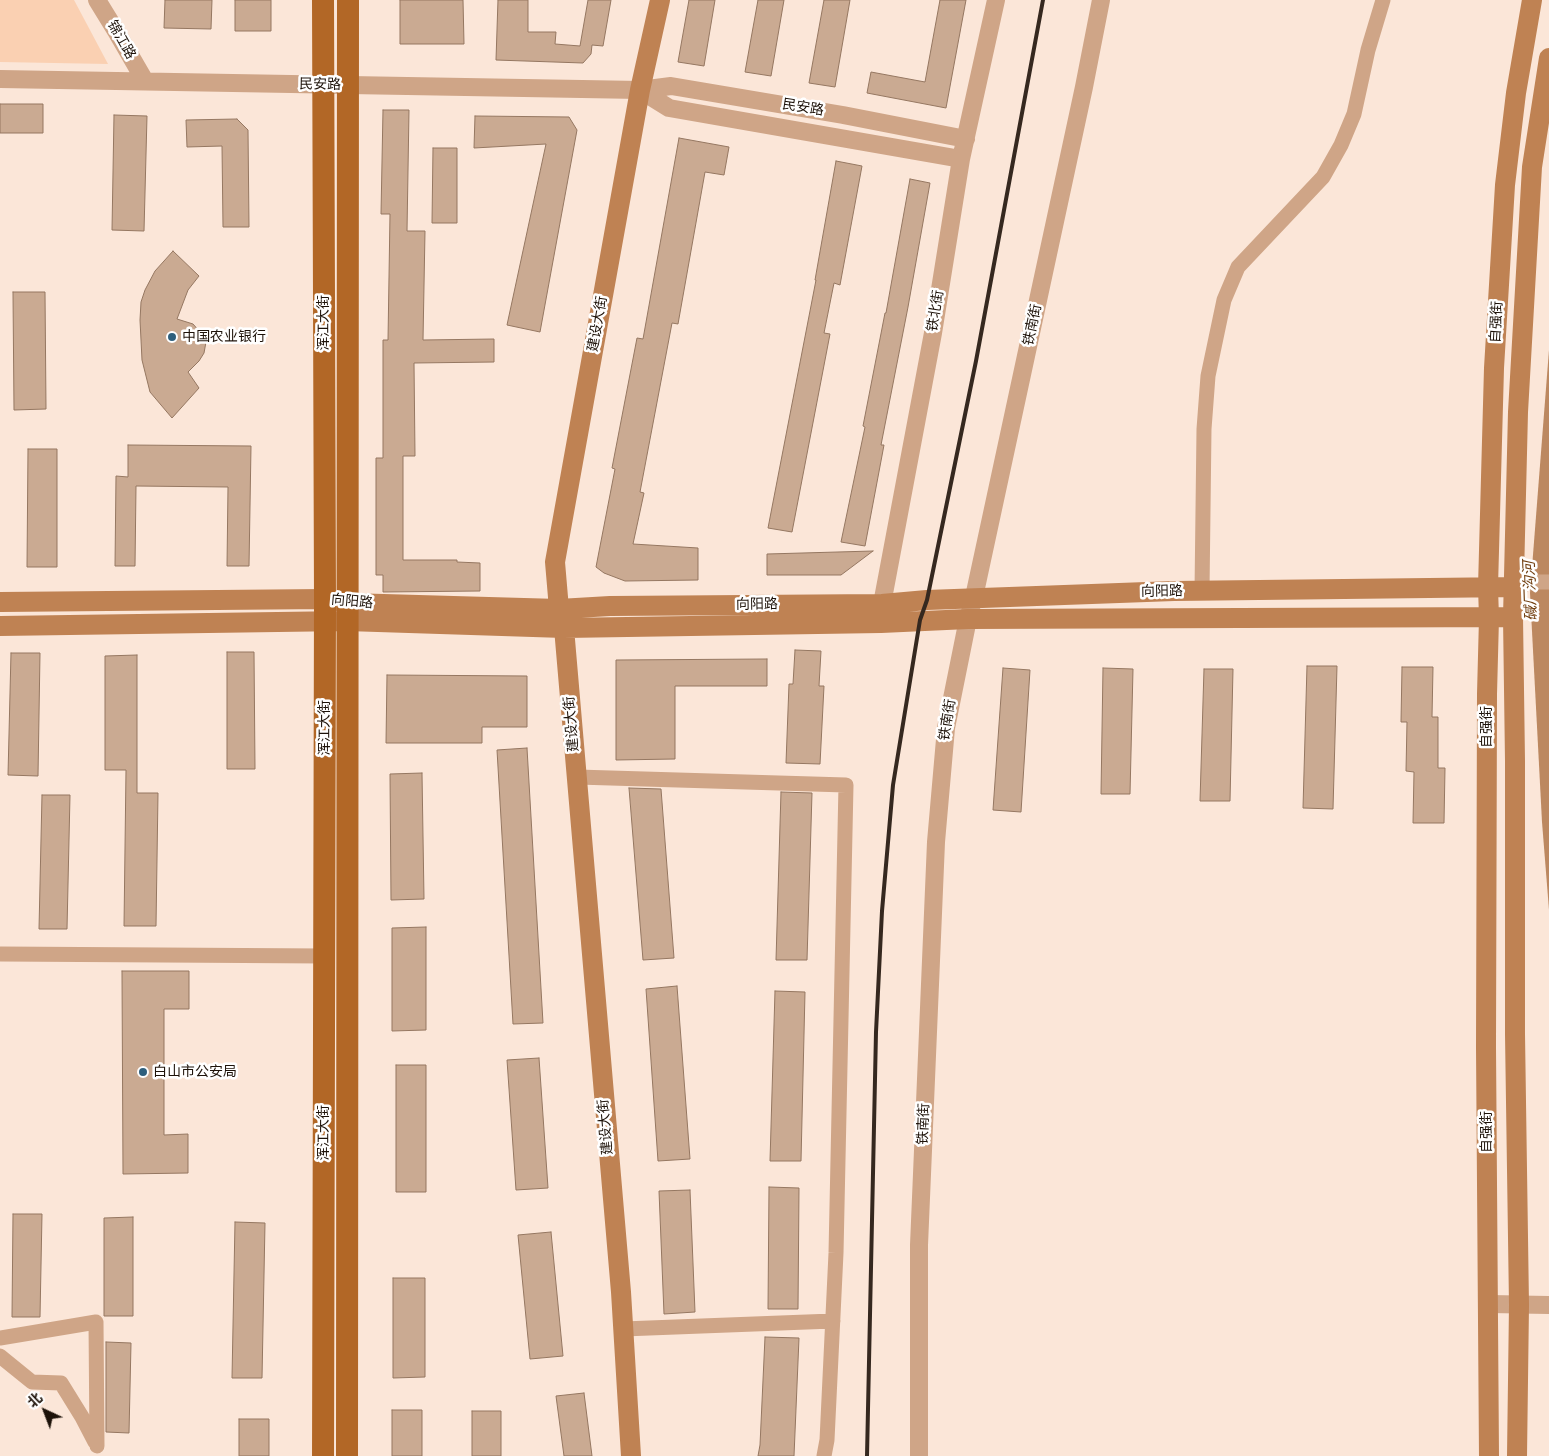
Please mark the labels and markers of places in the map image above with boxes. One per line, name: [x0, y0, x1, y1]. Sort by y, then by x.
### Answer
place label: 中国农业银行: [182, 329, 266, 345]
marker: 中国农业银行: [166, 331, 178, 343]
place label: 白山市公安局: [153, 1064, 237, 1080]
marker: 白山市公安局: [137, 1066, 149, 1078]

